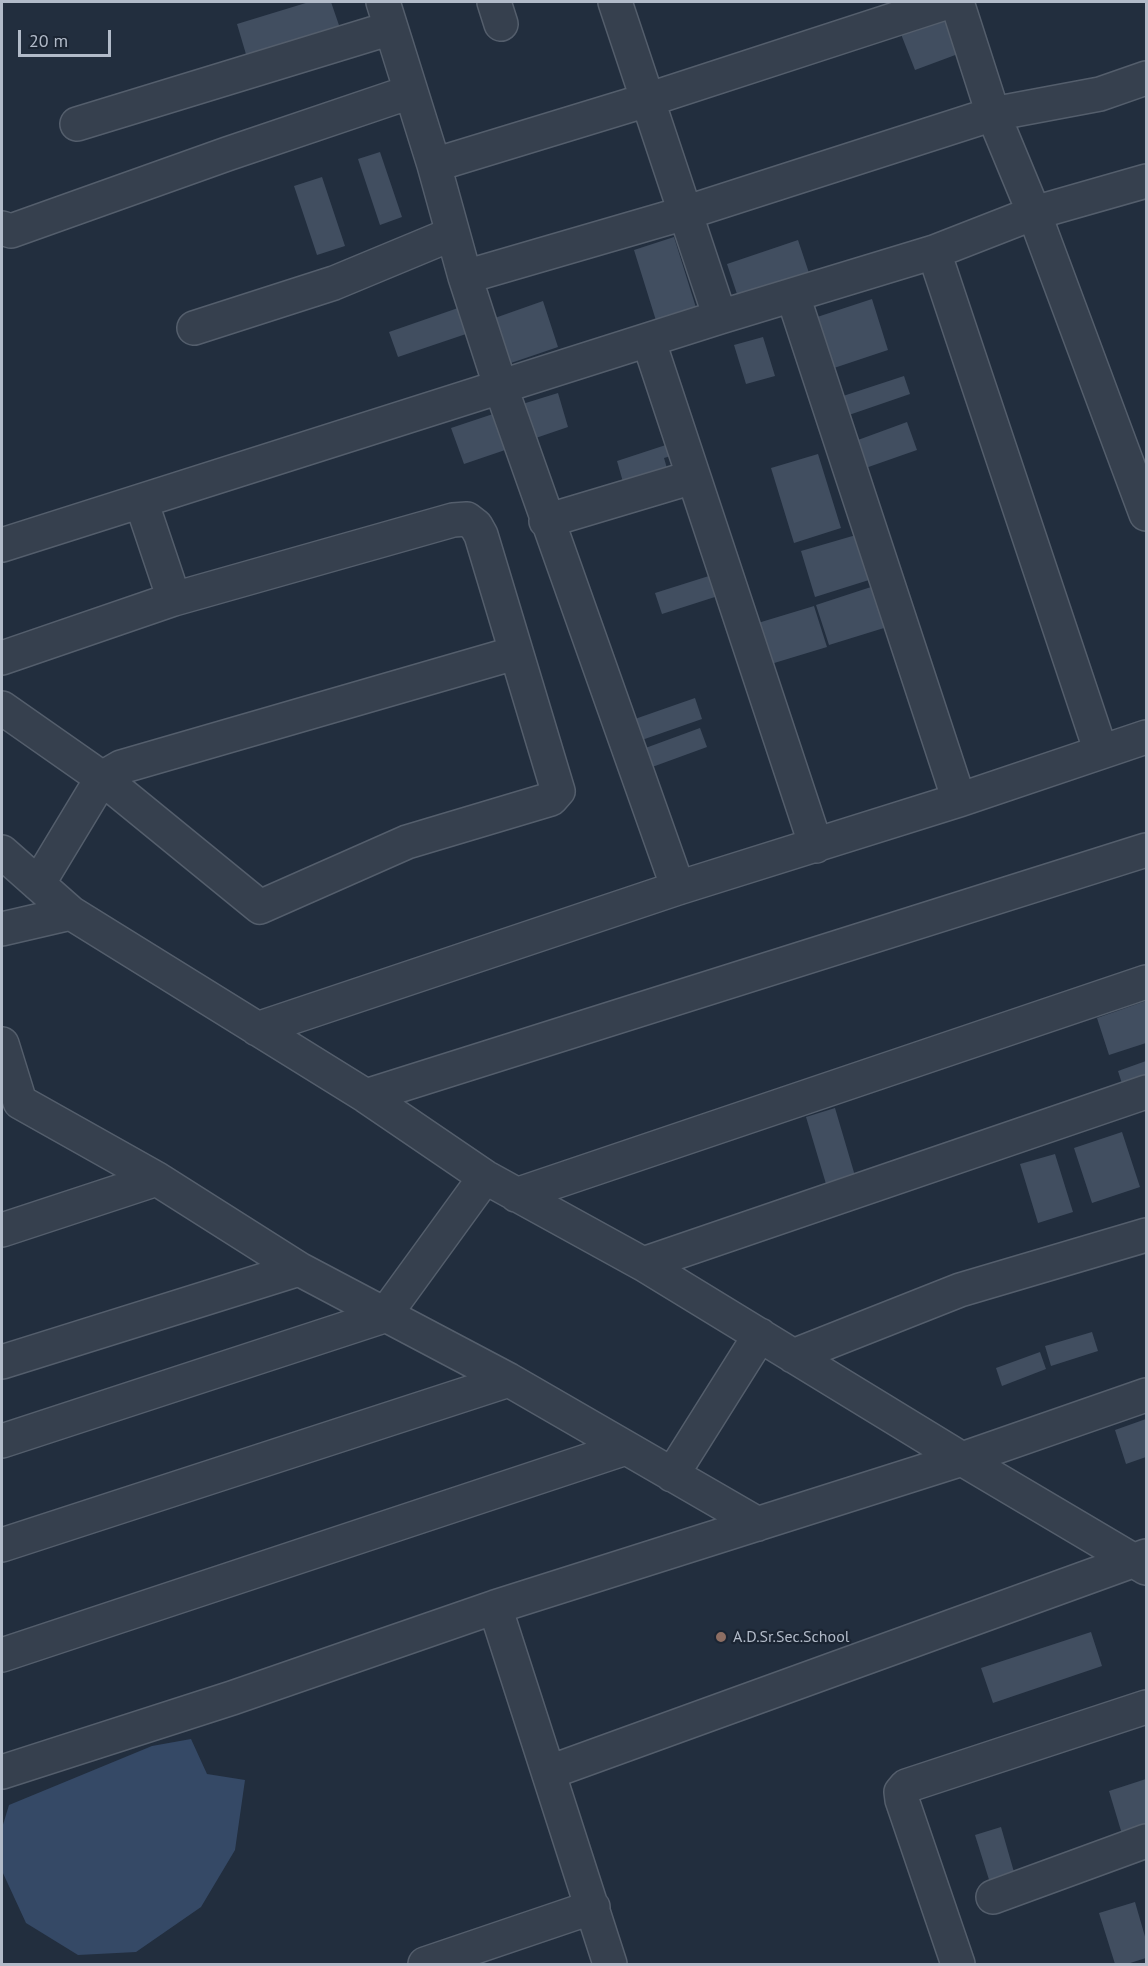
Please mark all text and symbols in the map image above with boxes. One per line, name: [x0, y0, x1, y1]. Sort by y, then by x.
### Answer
scale bar: [21, 18, 114, 56]
text: 20 m: [29, 29, 68, 52]
place label: A.D.Sr.Sec.School: [733, 1627, 849, 1647]
marker: A.D.Sr.Sec.School: [714, 1630, 728, 1644]

